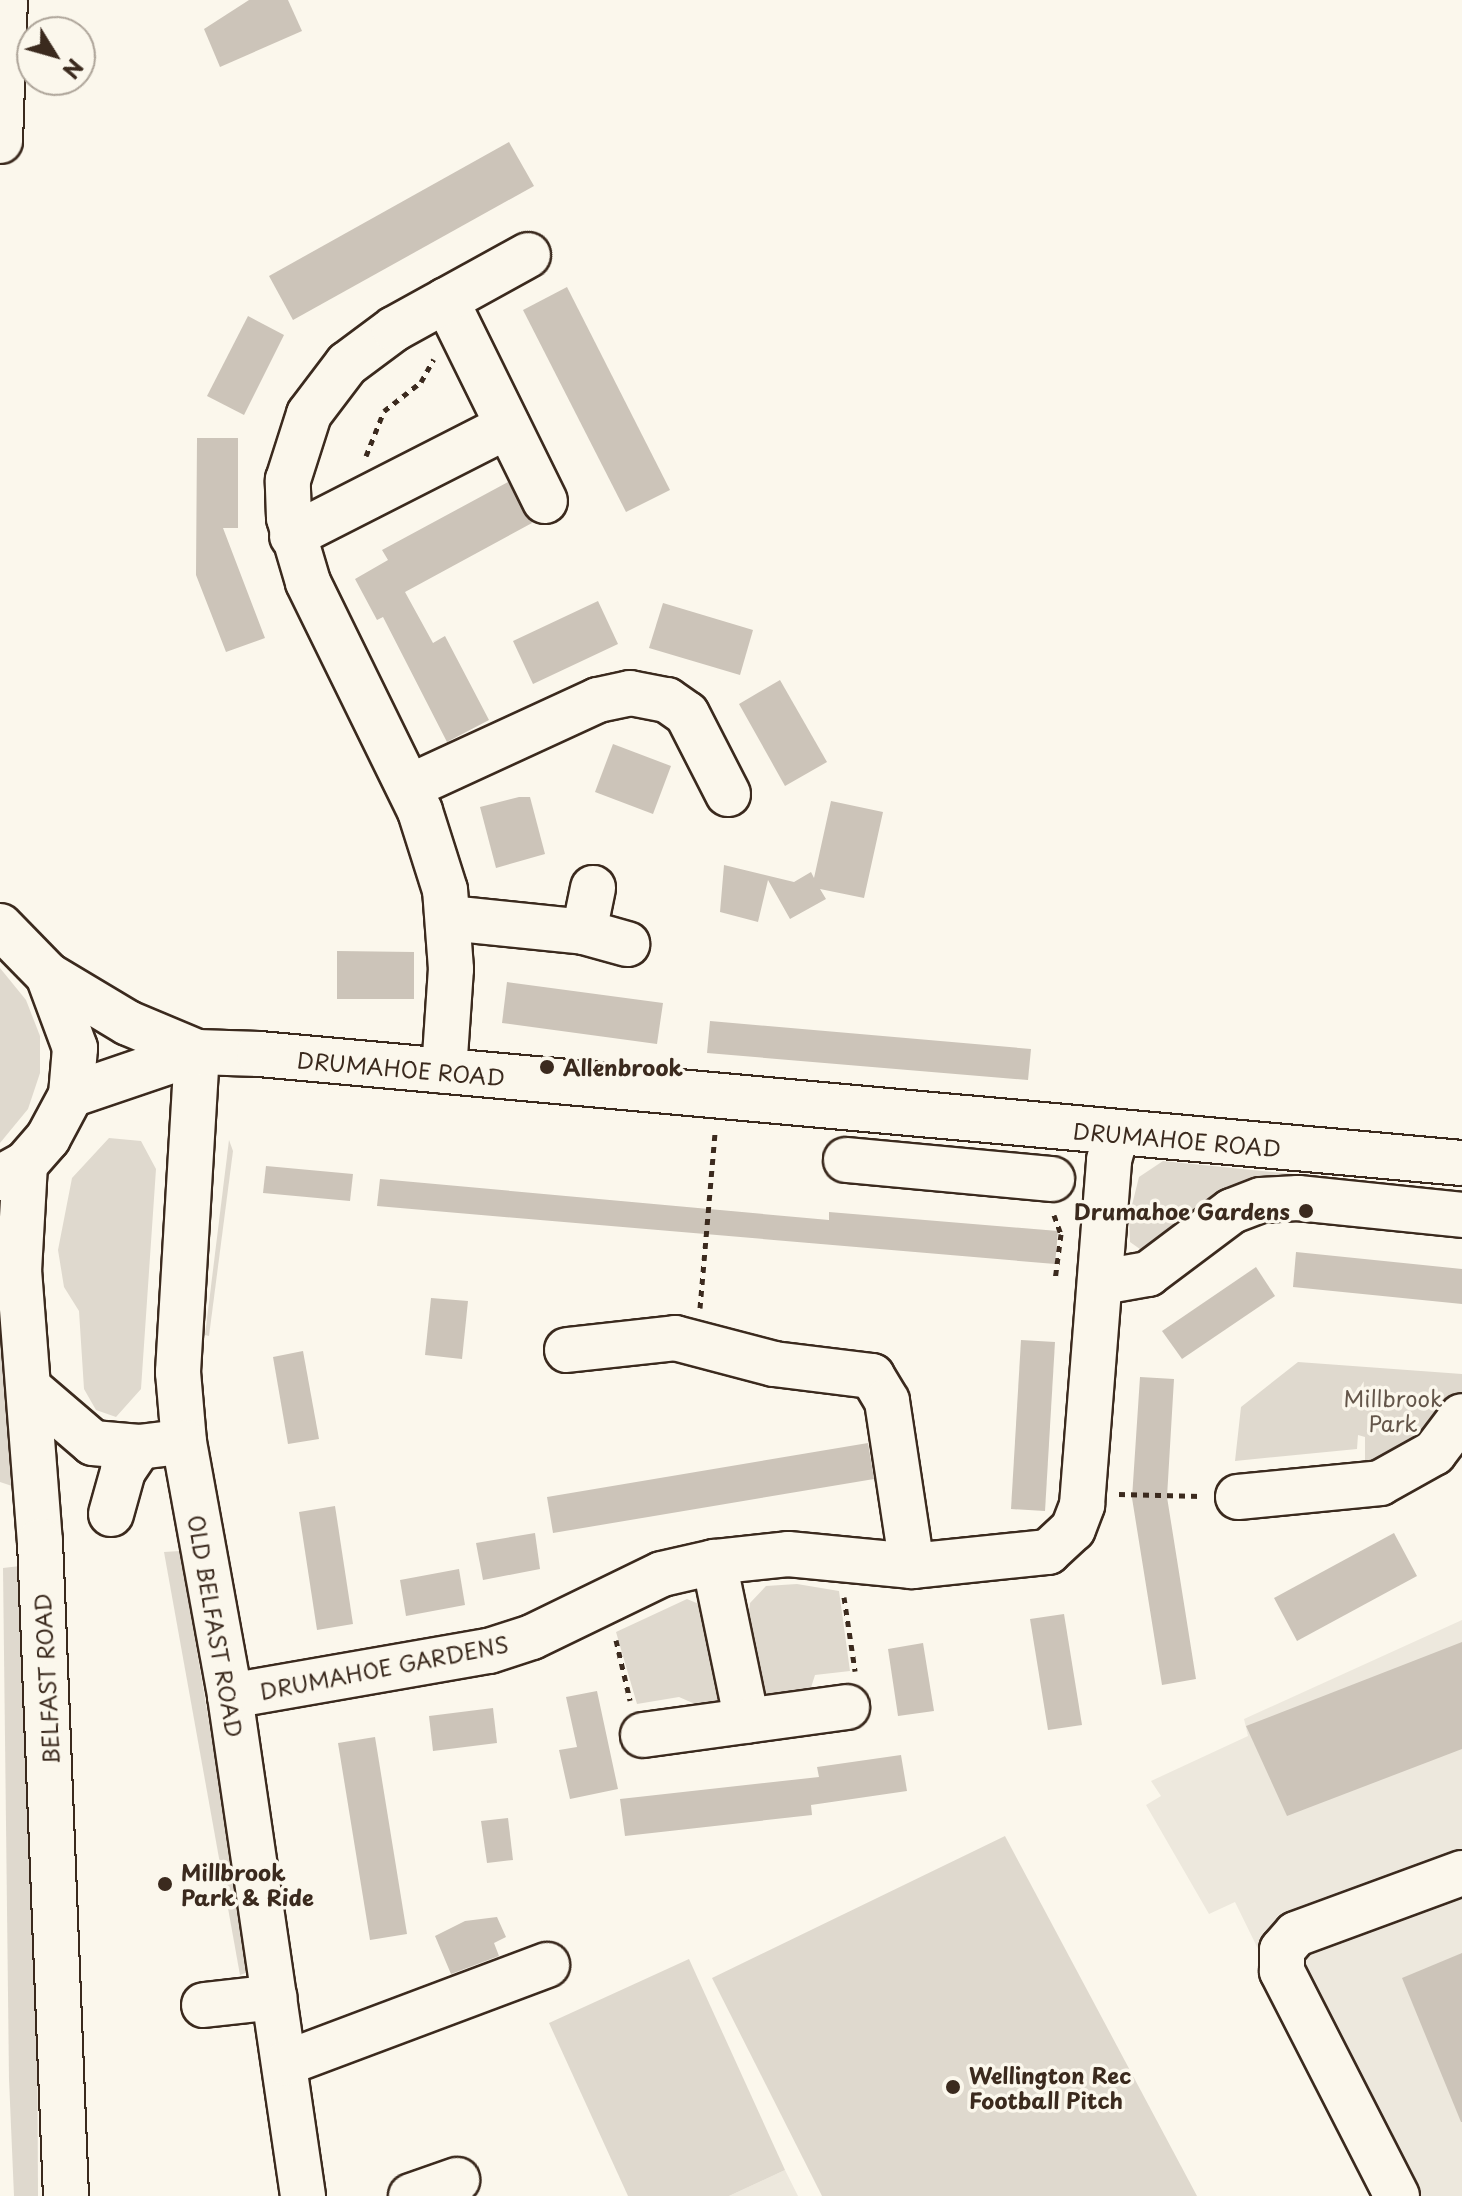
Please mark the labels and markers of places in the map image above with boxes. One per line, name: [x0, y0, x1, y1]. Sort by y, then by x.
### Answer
place label: Allenbrook: [563, 1054, 683, 1080]
marker: Allenbrook: [538, 1058, 556, 1076]
place label: Drumahoe Gardens: [1074, 1198, 1290, 1224]
marker: Drumahoe Gardens: [1297, 1202, 1315, 1220]
place label: Millbrook Park & Ride: [181, 1858, 314, 1910]
marker: Millbrook Park & Ride: [156, 1875, 174, 1893]
place label: Wellington Rec Football Pitch: [969, 2061, 1132, 2112]
marker: Wellington Rec Football Pitch: [944, 2078, 962, 2096]

